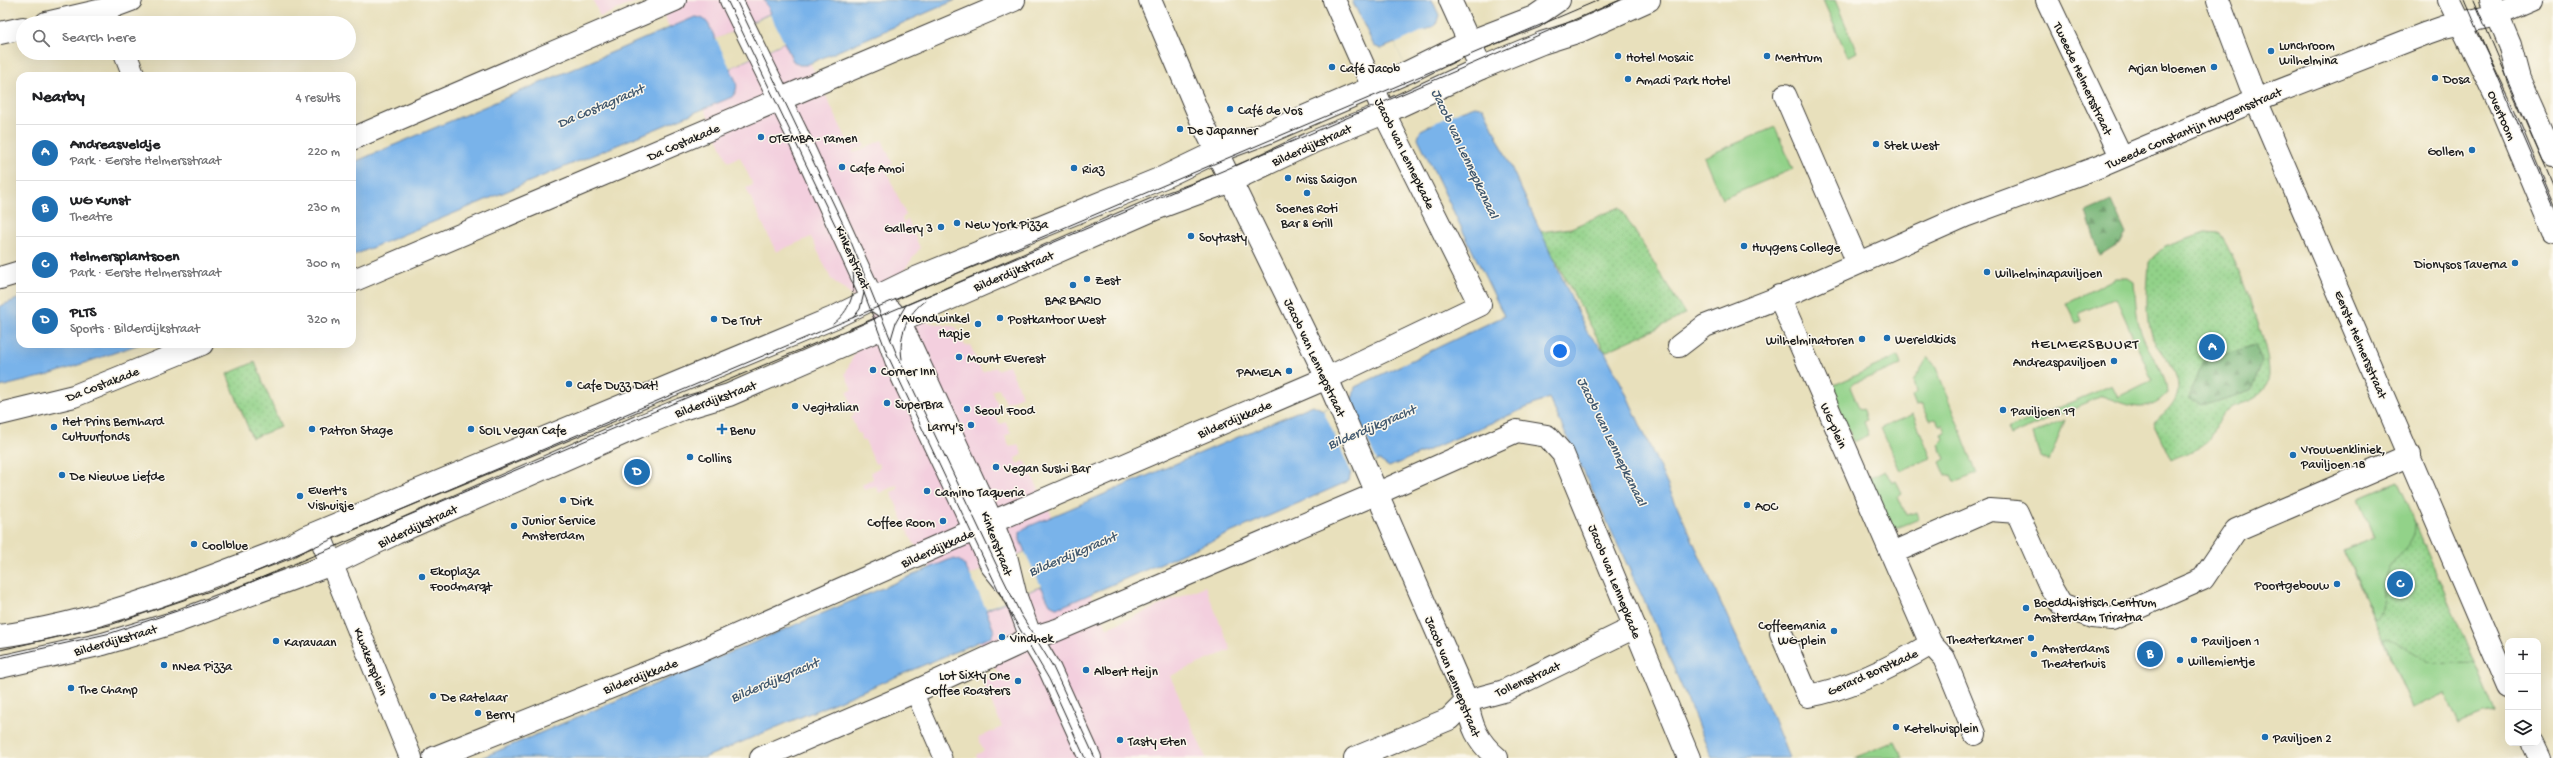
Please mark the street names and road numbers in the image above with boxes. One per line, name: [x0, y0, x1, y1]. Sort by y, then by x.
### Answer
street label: Tweede Helmersstraat: [2049, 19, 2115, 139]
street label: Tweede Constantijn Huygensstraat: [2103, 85, 2286, 174]
street label: Overtoom: [2483, 89, 2518, 143]
street label: Jacob van Lennepkade: [1370, 96, 1437, 212]
street label: Da Costakade: [645, 121, 723, 166]
street label: Bilderdijkstraat: [1269, 121, 1356, 171]
street label: Kinkerstraat: [831, 224, 873, 294]
street label: Bilderdijkstraat: [971, 248, 1058, 296]
street label: Eerste Helmersstraat: [2330, 289, 2390, 403]
street label: Jacob van Lennepstraat: [1280, 297, 1348, 421]
street label: Da Costakade: [63, 364, 142, 407]
street label: Bilderdijkstraat: [672, 378, 760, 422]
street label: Bilderdijkkade: [1195, 398, 1274, 443]
street label: WG-plein: [1816, 401, 1850, 452]
street label: Bilderdijkstraat: [375, 502, 462, 553]
street label: Kinkerstraat: [977, 510, 1015, 580]
street label: Jacob van Lennepkade: [1584, 523, 1644, 641]
street label: Bilderdijkkade: [898, 526, 977, 573]
street label: Jacob van Lennepstraat: [1421, 614, 1483, 741]
street label: Bilderdijkstraat: [71, 622, 161, 661]
street label: Kwakersplein: [349, 626, 390, 699]
street label: Gerard Borstkade: [1825, 646, 1921, 700]
street label: Bilderdijkkade: [601, 656, 681, 699]
street label: Tollensstraat: [1492, 659, 1564, 702]

